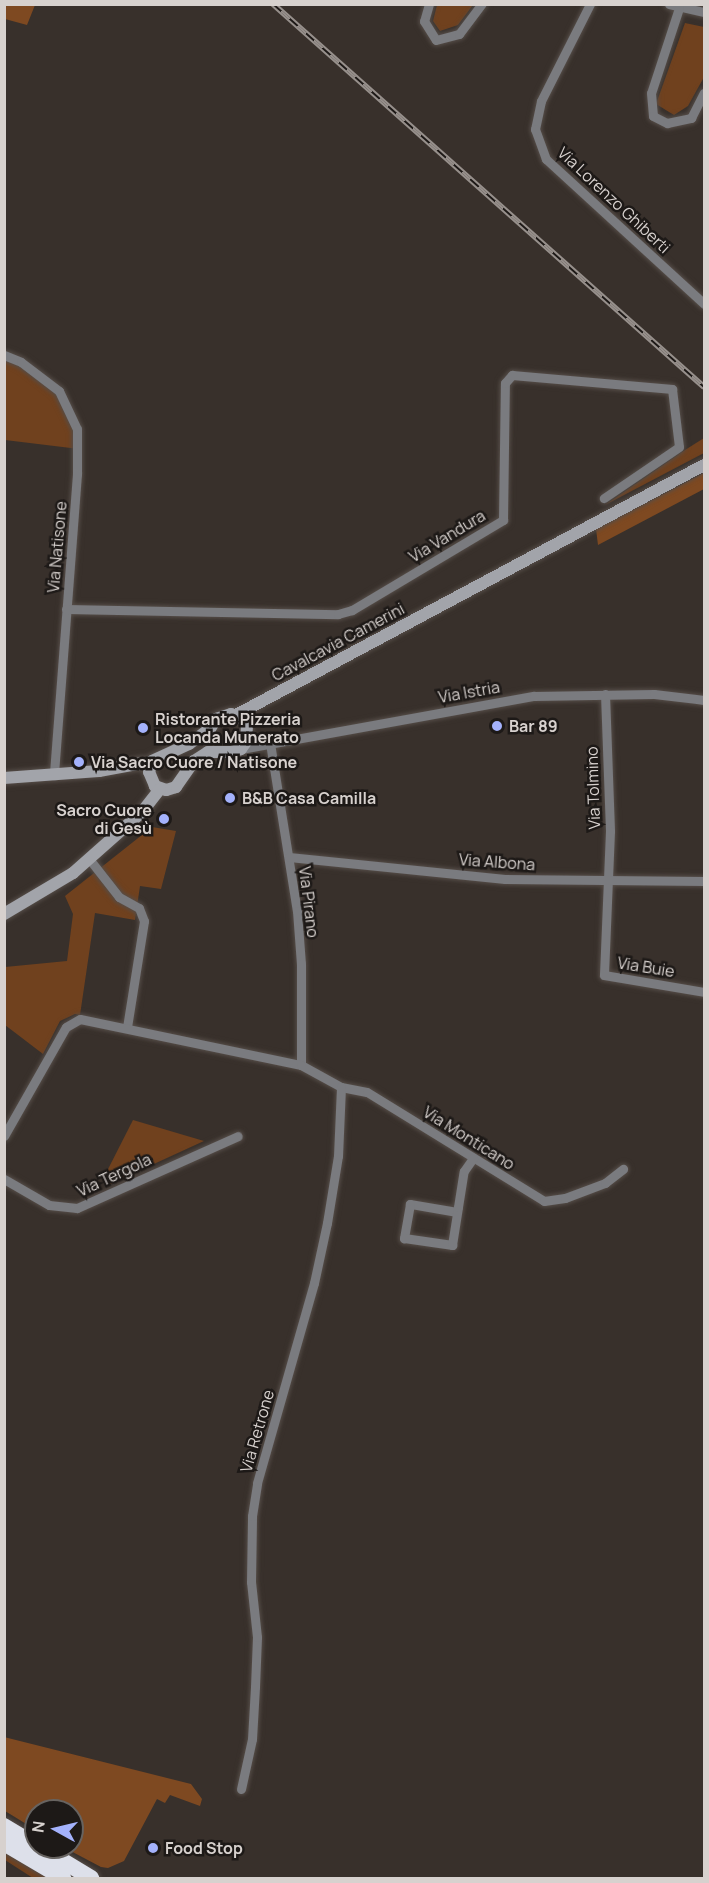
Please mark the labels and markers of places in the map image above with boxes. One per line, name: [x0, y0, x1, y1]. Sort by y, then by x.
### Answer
place label: Ristorante Pizzeria Locanda Munerato: [155, 709, 301, 747]
place label: Bar 89: [509, 716, 558, 736]
marker: Bar 89: [490, 719, 504, 733]
marker: Ristorante Pizzeria Locanda Munerato: [136, 721, 150, 735]
place label: Via Sacro Cuore / Natisone: [91, 752, 297, 772]
marker: Via Sacro Cuore / Natisone: [72, 755, 86, 769]
place label: B&B Casa Camilla: [242, 788, 376, 808]
marker: B&B Casa Camilla: [223, 791, 237, 805]
place label: Sacro Cuore di Gesù: [56, 800, 152, 838]
marker: Sacro Cuore di Gesù: [157, 812, 171, 826]
place label: Food Stop: [165, 1838, 243, 1858]
marker: Food Stop: [146, 1841, 160, 1855]

